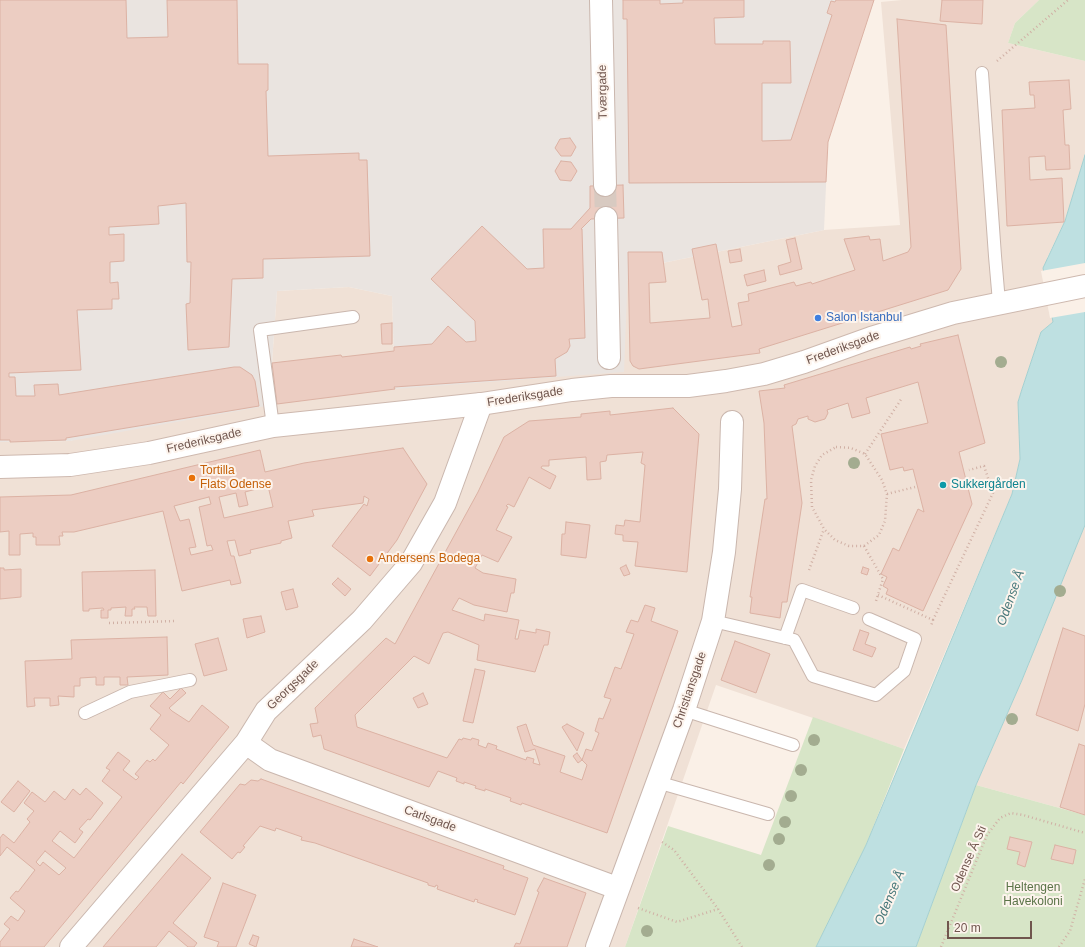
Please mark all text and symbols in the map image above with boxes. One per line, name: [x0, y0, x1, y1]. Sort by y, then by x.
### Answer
street label: Tværgade: [595, 65, 611, 119]
place label: Salon Istanbul: [826, 311, 902, 325]
marker: Salon Istanbul: [813, 313, 823, 323]
street label: Frederiksgade: [804, 328, 882, 368]
street label: Frederiksgade: [486, 384, 564, 410]
street label: Frederiksgade: [165, 425, 243, 457]
place label: Tortilla Flats Odense: [200, 464, 271, 492]
marker: Tortilla Flats Odense: [187, 473, 197, 483]
place label: Sukkergården: [951, 478, 1026, 492]
marker: Sukkergården: [938, 480, 948, 490]
place label: Andersens Bodega: [378, 552, 480, 566]
marker: Andersens Bodega: [365, 554, 375, 564]
water label: Odense Å: [994, 568, 1028, 628]
street label: Christiansgade: [670, 650, 710, 730]
street label: Georgsgade: [264, 657, 322, 713]
street label: Carlsgade: [402, 803, 458, 835]
street label: Odense Å Sti: [948, 824, 990, 894]
water label: Odense Å: [872, 868, 908, 928]
park label: Heltengen Havekoloni: [1003, 881, 1063, 909]
scale bar: [949, 913, 1034, 939]
text: 20 m: [954, 921, 981, 935]

